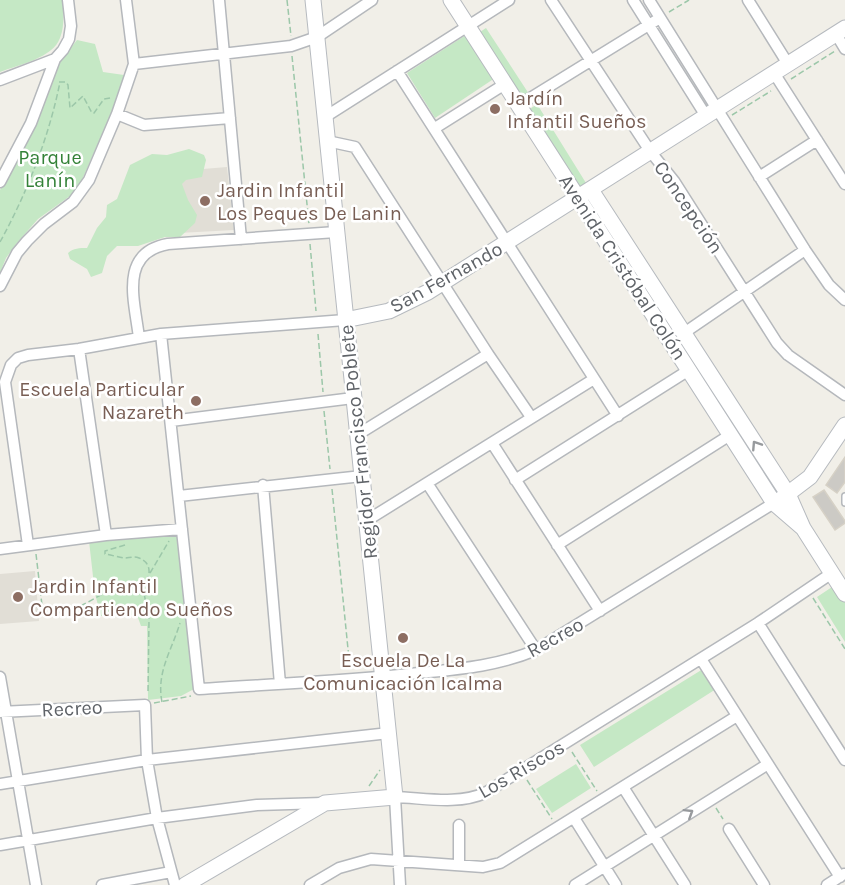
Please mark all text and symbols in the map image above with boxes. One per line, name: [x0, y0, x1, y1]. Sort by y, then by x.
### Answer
place label: Jardín Infantil Sueños: [507, 87, 646, 133]
marker: Jardín Infantil Sueños: [488, 102, 502, 116]
park label: Parque Lanín: [18, 146, 82, 192]
street label: Concepción: [649, 157, 728, 258]
street label: Avenida Cristóbal Colón: [554, 170, 691, 364]
place label: Jardin Infantil Los Peques De Lanin: [217, 179, 402, 225]
marker: Jardin Infantil Los Peques De Lanin: [198, 194, 212, 208]
street label: San Fernando: [386, 237, 507, 318]
street label: Regidor Francisco Poblete: [335, 324, 382, 560]
place label: Escuela Particular Nazareth: [19, 378, 185, 424]
marker: Escuela Particular Nazareth: [189, 394, 203, 408]
one-way arrow: [751, 441, 763, 451]
place label: Jardin Infantil Compartiendo Sueños: [30, 575, 233, 621]
marker: Jardin Infantil Compartiendo Sueños: [11, 590, 25, 604]
street label: Recreo: [523, 613, 588, 662]
marker: Escuela De La Comunicación Icalma: [396, 631, 410, 645]
place label: Escuela De La Comunicación Icalma: [303, 649, 503, 695]
street label: Recreo: [41, 695, 103, 722]
street label: Los Riscos: [474, 735, 569, 803]
one-way arrow: [682, 809, 693, 820]

